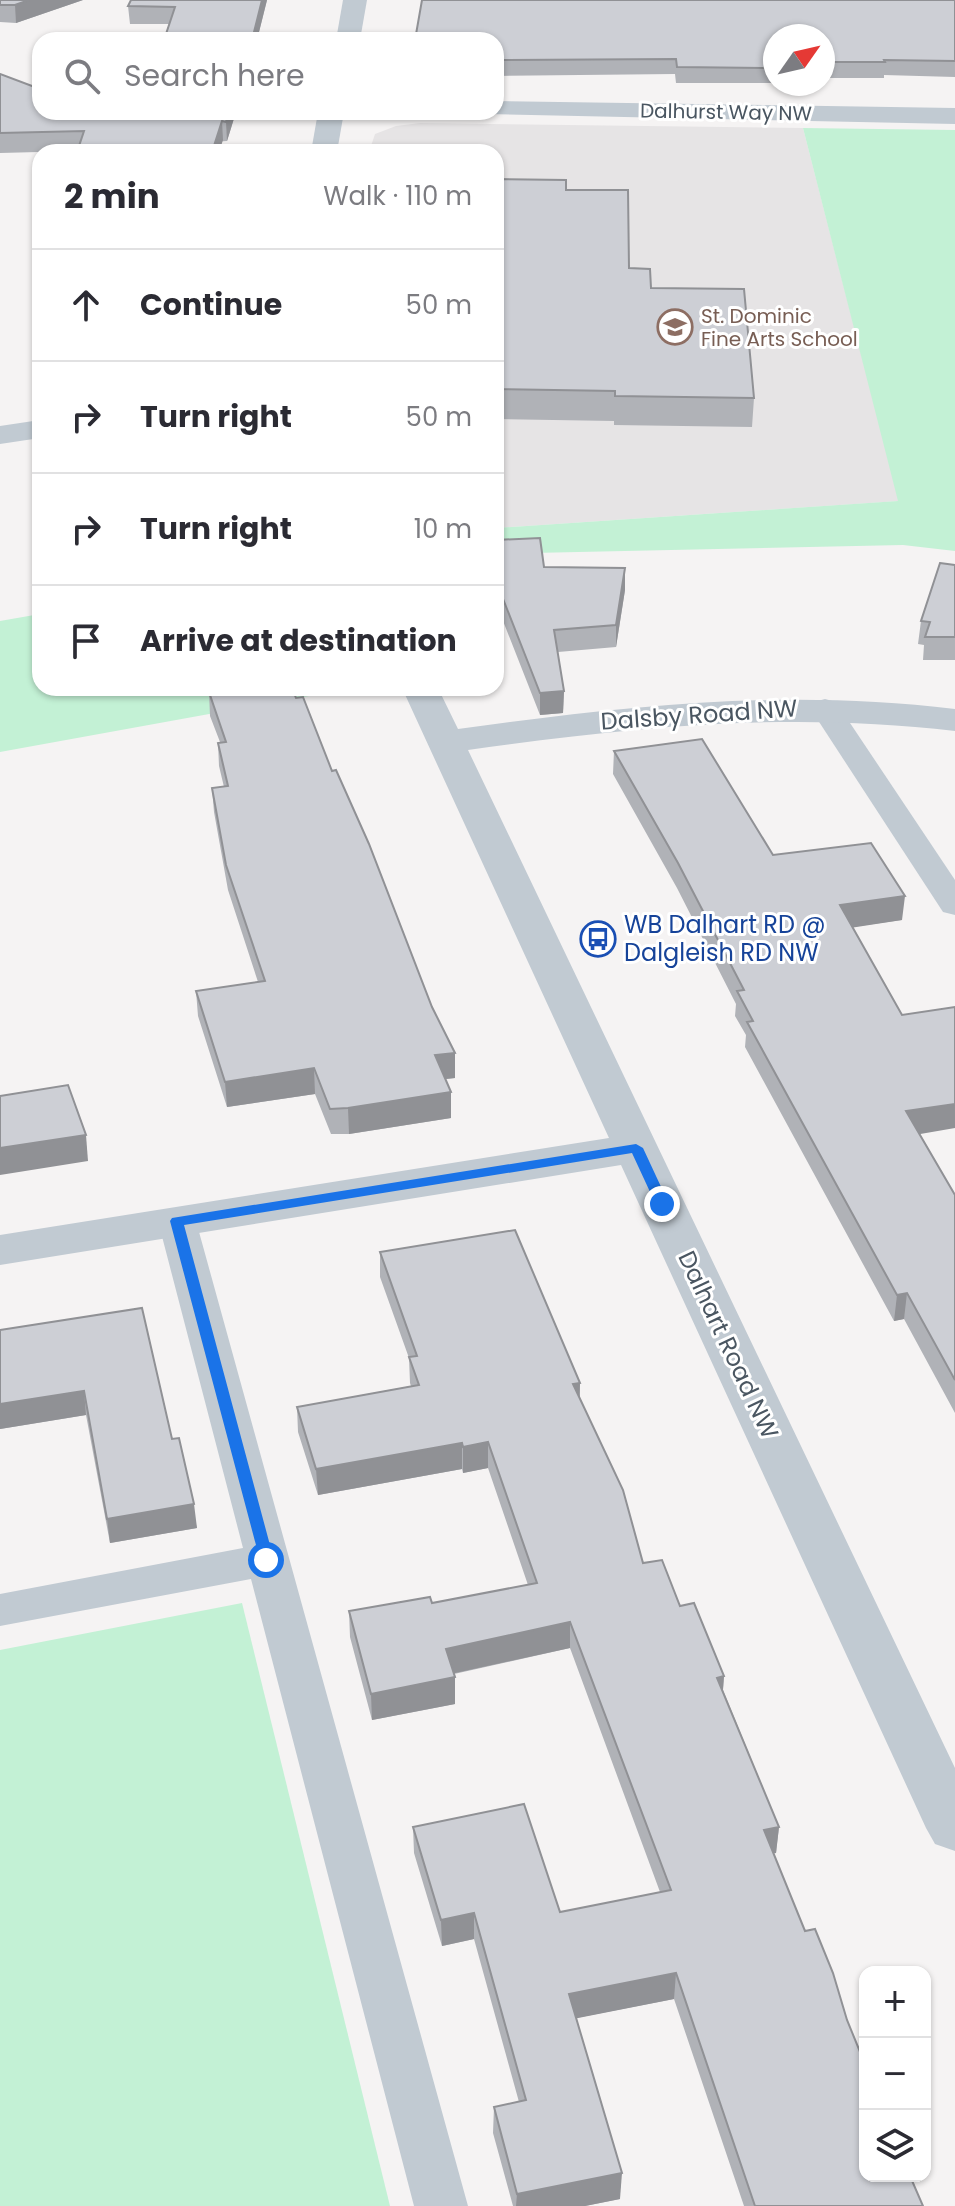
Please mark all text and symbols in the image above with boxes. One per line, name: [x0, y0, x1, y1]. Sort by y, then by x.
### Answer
north arrow: [763, 24, 835, 96]
search box: [32, 32, 504, 120]
icon: search: [60, 54, 104, 98]
text: Search here: [124, 54, 305, 97]
street label: Dalhurst Way NW: [640, 97, 813, 128]
text: 2 min: [64, 172, 160, 220]
text: Walk · 110 m: [323, 178, 472, 214]
icon: ahead: [64, 283, 108, 327]
text: Continue: [140, 283, 282, 326]
text: 50 m: [406, 287, 472, 323]
place label: St. Dominic Fine Arts School: [701, 302, 858, 353]
school or university icon: St. Dominic Fine Arts School: [656, 308, 694, 346]
icon: right: [64, 395, 108, 439]
text: Turn right: [140, 395, 292, 438]
text: 50 m: [406, 399, 472, 435]
icon: right: [64, 507, 108, 551]
text: Turn right: [140, 507, 292, 550]
text: 10 m: [414, 511, 472, 547]
icon: arrive: [64, 619, 108, 663]
text: Arrive at destination: [140, 619, 457, 662]
street label: Dalsby Road NW: [600, 691, 798, 738]
place label: WB Dalhart RD @ Dalgleish RD NW: [624, 908, 826, 969]
bus stop icon: WB Dalhart RD @ Dalgleish RD NW: [579, 920, 617, 958]
route end: [644, 1186, 680, 1222]
street label: Dalhart Road NW: [670, 1245, 786, 1444]
route start: [248, 1542, 284, 1578]
map controls: [859, 1966, 931, 2182]
button: +: [859, 1966, 931, 2038]
button: −: [859, 2038, 931, 2110]
button: layers: [859, 2110, 931, 2182]

